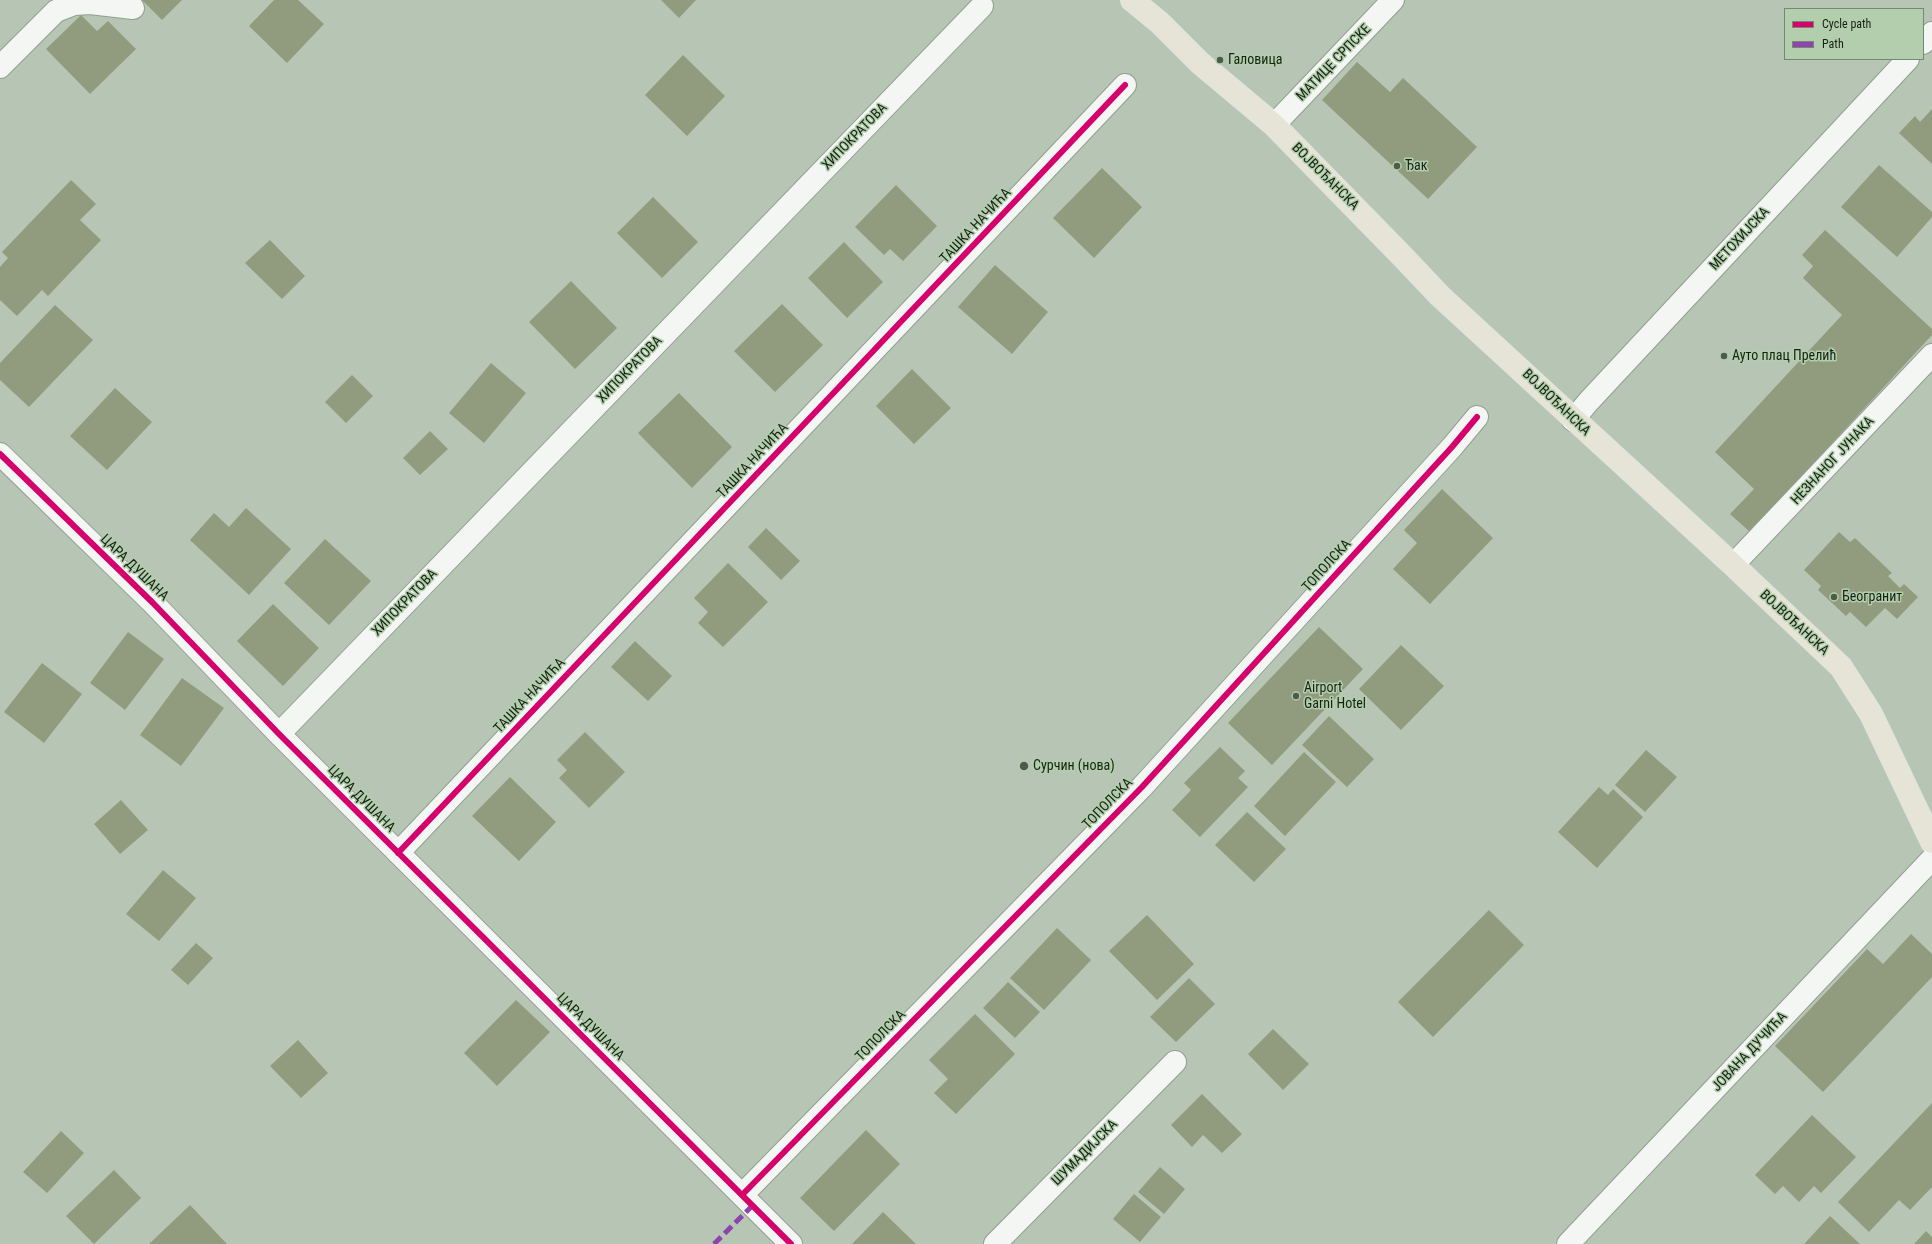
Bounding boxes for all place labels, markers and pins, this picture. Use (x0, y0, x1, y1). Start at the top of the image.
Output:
place label: Галовица (1228, 52, 1282, 68)
marker: Галовица (1215, 55, 1225, 65)
place label: Ђак (1405, 158, 1428, 174)
marker: Ђак (1392, 161, 1402, 171)
place label: Ауто плац Прелић (1732, 348, 1836, 364)
marker: Ауто плац Прелић (1719, 351, 1729, 361)
place label: Београнит (1842, 589, 1902, 605)
marker: Београнит (1829, 592, 1839, 602)
place label: Airport Garni Hotel (1304, 680, 1366, 712)
marker: Airport Garni Hotel (1291, 691, 1301, 701)
place label: Сурчин (нова) (1033, 758, 1115, 774)
marker: Сурчин (нова) (1018, 760, 1030, 772)

